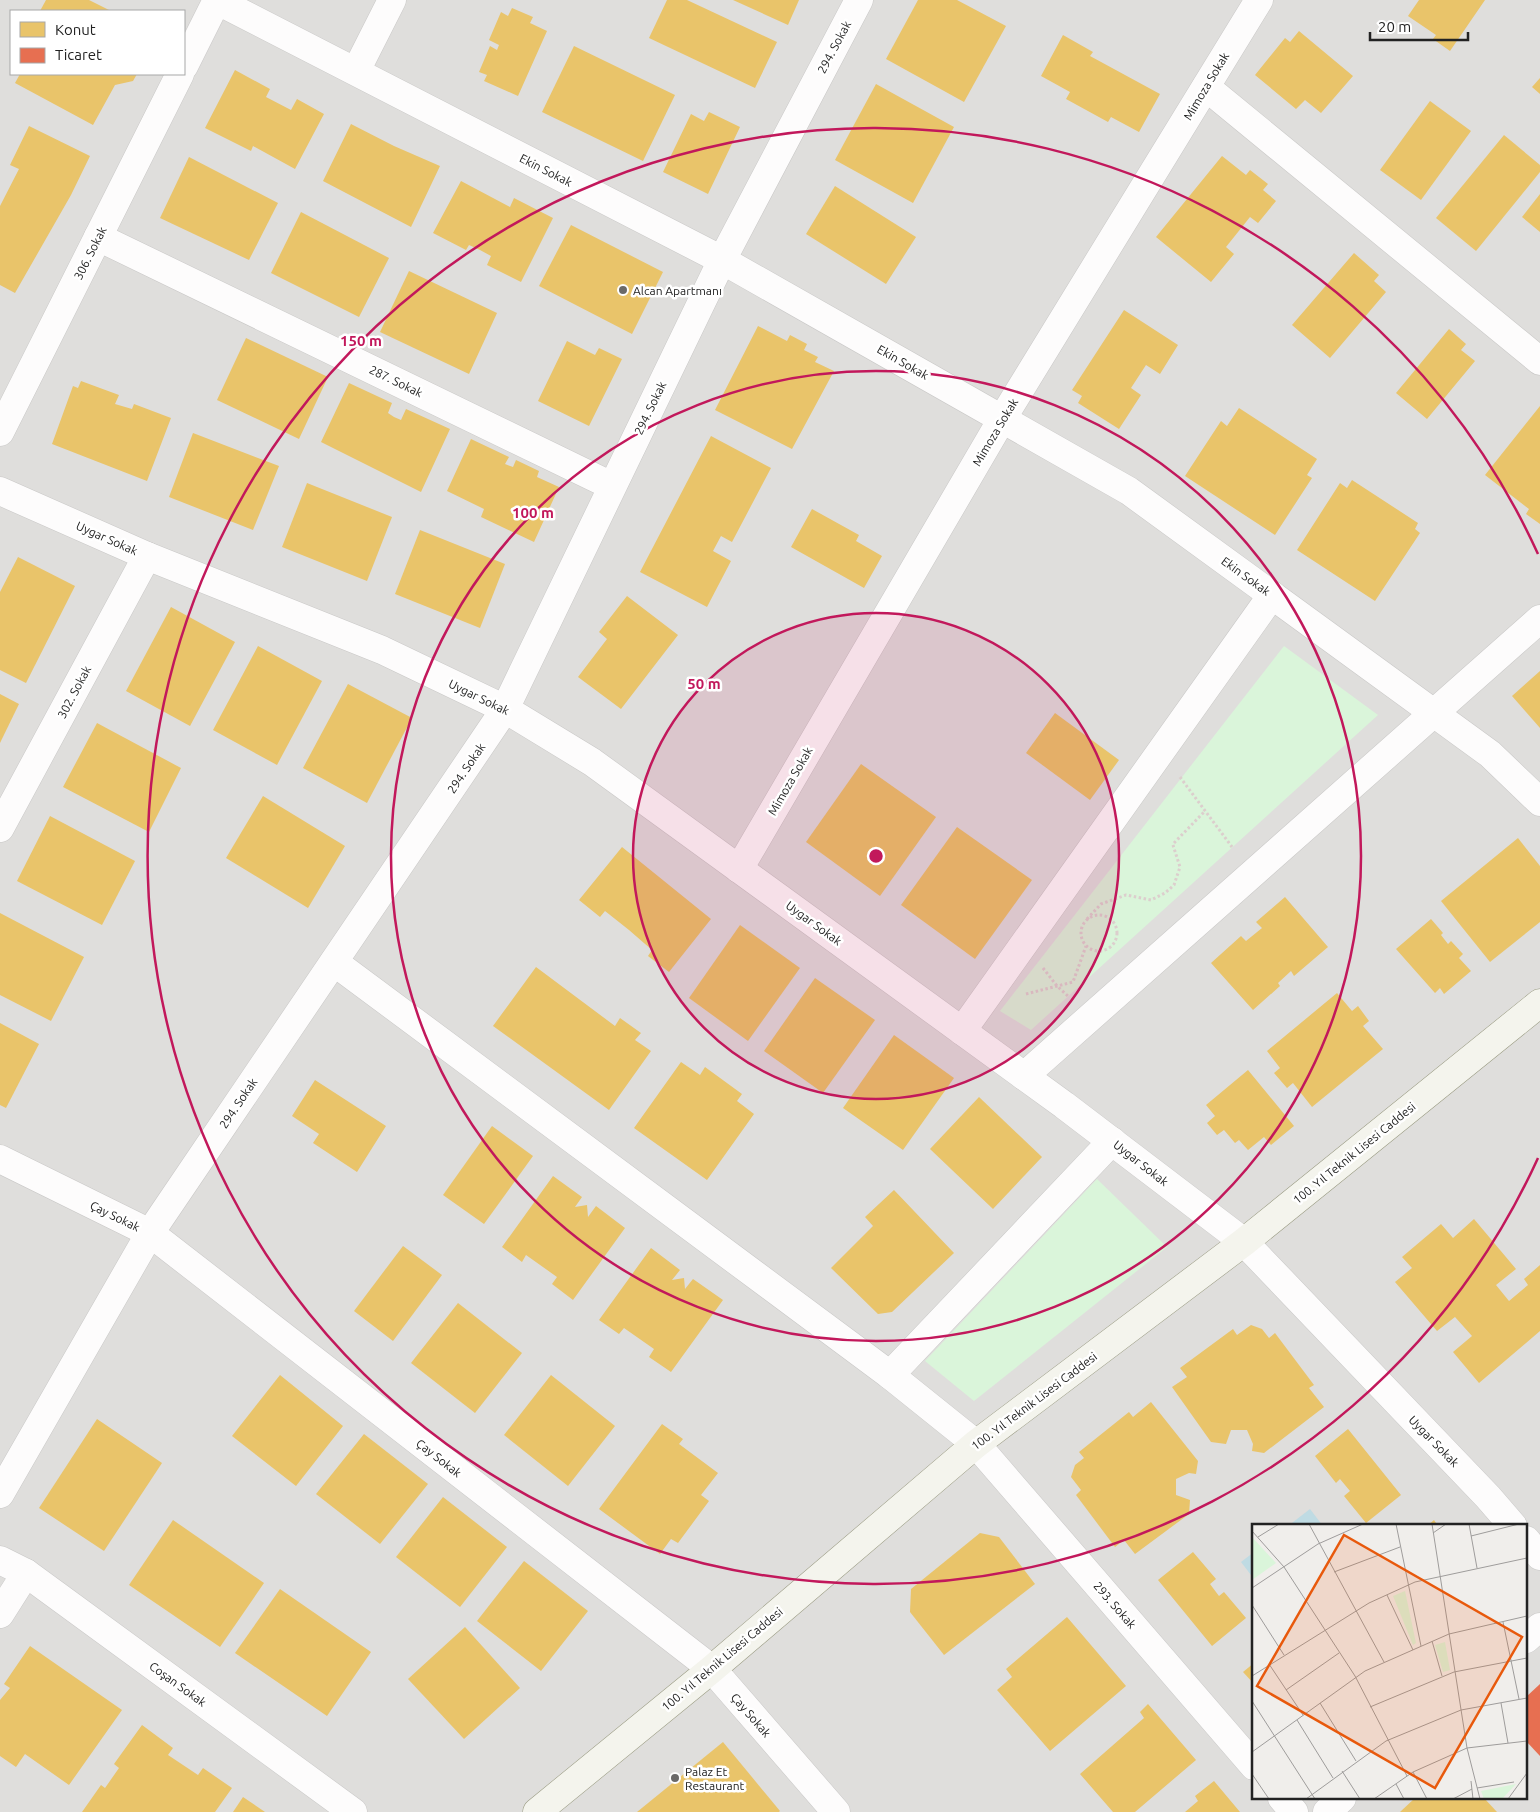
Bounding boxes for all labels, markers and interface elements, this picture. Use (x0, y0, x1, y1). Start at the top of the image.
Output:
legend (10, 10, 185, 75)
scale bar (1370, 10, 1468, 42)
text: 20 m (1378, 18, 1411, 35)
street label: 294. Sokak (815, 19, 853, 75)
text: Konut (55, 21, 96, 38)
text: Ticaret (55, 46, 102, 63)
street label: Mimoza Sokak (1181, 50, 1231, 122)
street label: Ekin Sokak (518, 151, 574, 189)
street label: 306. Sokak (71, 224, 109, 282)
marker: Alcan Apartmanı (617, 284, 629, 296)
place label: Alcan Apartmanı (633, 284, 722, 297)
text: 150 m (340, 332, 382, 349)
street label: Ekin Sokak (875, 342, 931, 382)
street label: 287. Sokak (367, 363, 425, 399)
street label: 294. Sokak (632, 379, 668, 437)
street label: Mimoza Sokak (970, 396, 1020, 468)
text: 100 m (512, 504, 554, 521)
street label: Uygar Sokak (74, 519, 140, 557)
street label: Ekin Sokak (1219, 554, 1273, 598)
street label: 302. Sokak (55, 664, 93, 720)
text: 50 m (687, 675, 721, 692)
street label: Uygar Sokak (447, 677, 511, 717)
street label: 294. Sokak (445, 740, 487, 796)
street label: Mimoza Sokak (765, 745, 815, 817)
centre of rings (867, 847, 885, 865)
street label: Uygar Sokak (784, 898, 844, 948)
street label: 294. Sokak (217, 1075, 259, 1131)
street label: 100. Yıl Teknik Lisesi Caddesi (1290, 1100, 1418, 1206)
street label: Uygar Sokak (1111, 1138, 1171, 1188)
street label: Çay Sokak (88, 1198, 142, 1234)
street label: 100. Yıl Teknik Lisesi Caddesi (969, 1350, 1099, 1452)
street label: Uygar Sokak (1406, 1413, 1462, 1469)
street label: Çay Sokak (414, 1436, 464, 1480)
inset map (1252, 1524, 1528, 1800)
street label: 293. Sokak (1091, 1579, 1139, 1631)
street label: 100. Yıl Teknik Lisesi Caddesi (659, 1605, 785, 1713)
street label: Coşan Sokak (147, 1659, 209, 1709)
street label: Çay Sokak (728, 1690, 774, 1740)
place label: Palaz Et Restaurant (685, 1765, 745, 1792)
marker: Palaz Et Restaurant (669, 1772, 681, 1784)

